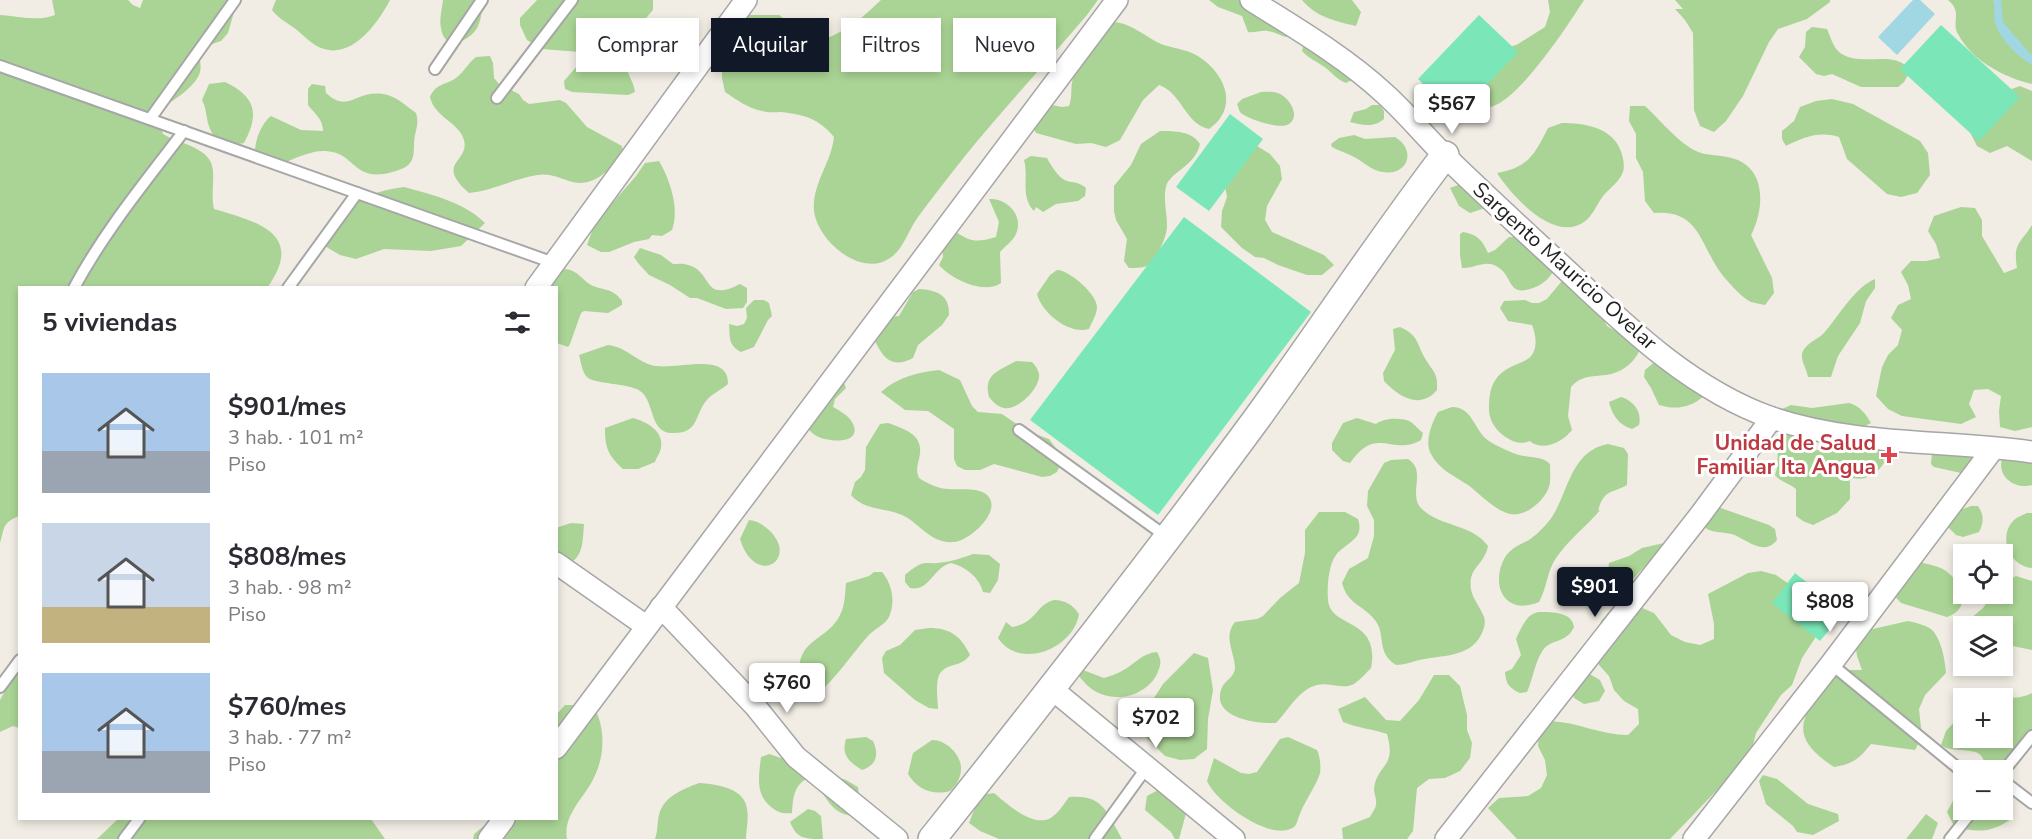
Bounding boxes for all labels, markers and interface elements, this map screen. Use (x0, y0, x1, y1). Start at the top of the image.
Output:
chip: Comprar (576, 18, 699, 72)
chip: Alquilar (711, 18, 829, 72)
chip: Filtros (841, 18, 941, 72)
chip: Nuevo (953, 18, 1056, 72)
pin: $567 (1416, 84, 1488, 135)
text: $567 (1428, 90, 1476, 117)
street label: Sargento Mauricio Ovelar (1467, 176, 1663, 357)
text: 5 viviendas (42, 305, 177, 340)
icon: filters (501, 306, 534, 339)
text: $901/mes (228, 389, 347, 424)
icon: home (90, 397, 162, 469)
text: 3 hab. · 101 m² (228, 424, 364, 451)
place label: Unidad de Salud Familiar Ita Angua (1697, 429, 1876, 481)
marker: Unidad de Salud Familiar Ita Angua (1880, 446, 1898, 464)
text: Piso (228, 451, 266, 478)
text: $808/mes (228, 539, 347, 574)
map controls (1953, 544, 2013, 820)
button: locate (1953, 544, 2013, 604)
icon: home (90, 547, 162, 619)
pin: $901 (1559, 567, 1631, 618)
text: $901 (1571, 573, 1619, 600)
text: 3 hab. · 98 m² (228, 574, 352, 601)
pin: $808 (1794, 582, 1866, 633)
text: $808 (1806, 588, 1854, 615)
text: Piso (228, 601, 266, 628)
button: layers (1953, 616, 2013, 676)
pin: $760 (751, 663, 823, 714)
text: $760 (763, 669, 811, 696)
button: + (1953, 688, 2013, 748)
text: $760/mes (228, 689, 347, 724)
icon: home (90, 697, 162, 769)
pin: $702 (1120, 698, 1192, 749)
text: $702 (1132, 704, 1180, 731)
text: 3 hab. · 77 m² (228, 724, 352, 751)
text: Piso (228, 751, 266, 778)
button: − (1953, 760, 2013, 820)

